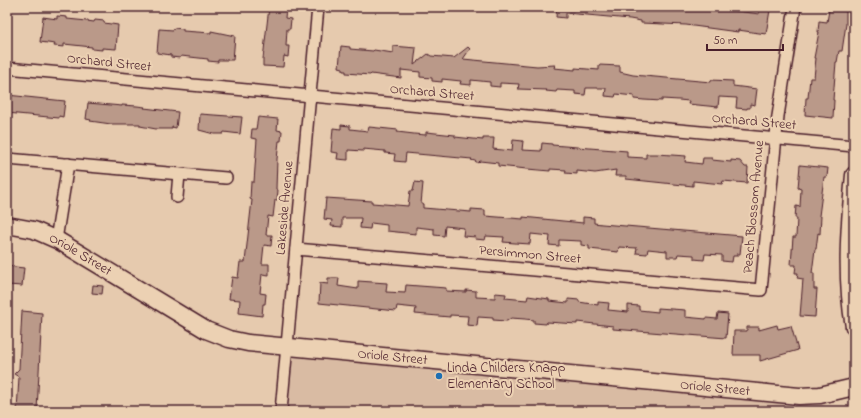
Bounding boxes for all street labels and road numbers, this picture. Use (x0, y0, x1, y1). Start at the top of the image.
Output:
street label: Orchard Street (66, 48, 153, 78)
street label: Orchard Street (389, 79, 476, 107)
street label: Orchard Street (711, 108, 798, 136)
street label: Peach Blossom Avenue (738, 139, 770, 274)
street label: Lakeside Avenue (270, 159, 300, 256)
street label: Oriole Street (46, 227, 116, 281)
street label: Persimmon Street (478, 240, 582, 270)
street label: Oriole Street (357, 343, 429, 371)
street label: Oriole Street (679, 374, 751, 402)

